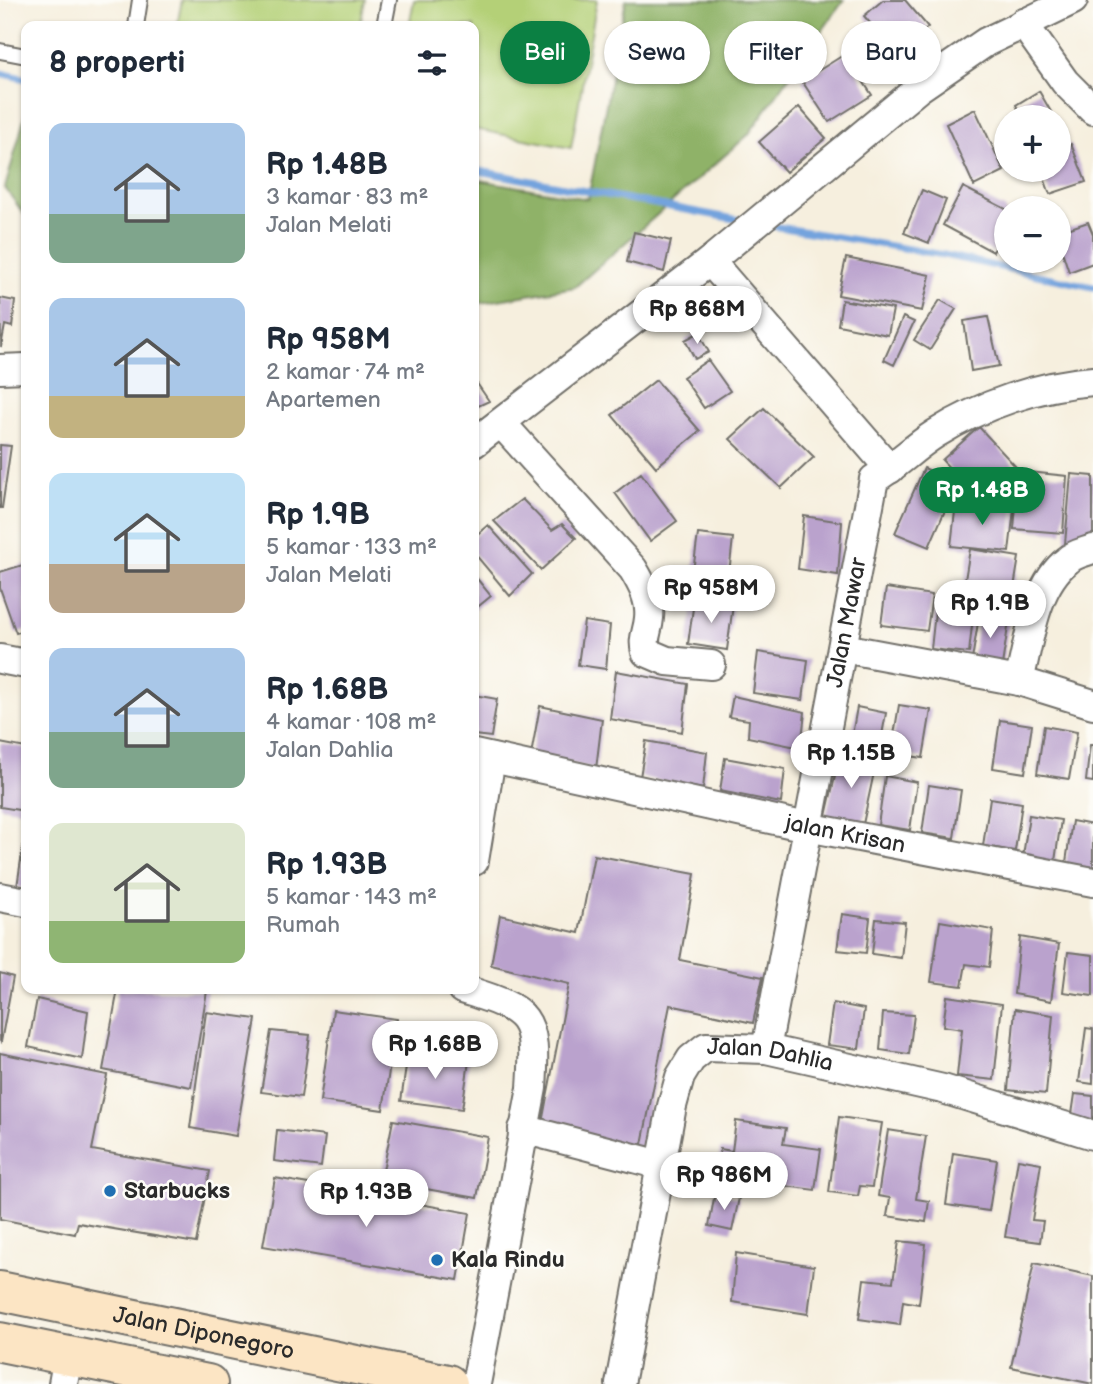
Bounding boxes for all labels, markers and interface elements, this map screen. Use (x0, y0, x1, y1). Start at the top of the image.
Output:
chip: Beli (500, 21, 590, 84)
chip: Sewa (604, 21, 710, 84)
chip: Filter (724, 21, 827, 84)
chip: Baru (841, 21, 941, 84)
icon: filters (413, 44, 451, 82)
text: 8 properti (49, 45, 185, 81)
map controls (994, 105, 1071, 273)
button: + (994, 105, 1071, 182)
text: Rp 1.48B (266, 147, 388, 183)
icon: home (105, 151, 189, 235)
text: 3 kamar · 83 m² (266, 183, 428, 211)
button: − (994, 196, 1071, 273)
text: Jalan Melati (266, 211, 392, 239)
pin: Rp 868M (632, 286, 762, 346)
text: Rp 868M (649, 295, 745, 323)
text: Rp 958M (266, 322, 391, 358)
icon: home (105, 326, 189, 410)
text: 2 kamar · 74 m² (266, 358, 425, 386)
text: Apartemen (266, 386, 381, 414)
pin: Rp 1.48B (910, 468, 1054, 527)
text: Rp 1.48B (935, 476, 1029, 504)
text: Rp 1.9B (266, 497, 370, 533)
icon: home (105, 501, 189, 585)
text: 5 kamar · 133 m² (266, 533, 437, 561)
street label: Jalan Mawar (821, 555, 873, 690)
text: Jalan Melati (266, 561, 392, 589)
pin: Rp 958M (646, 566, 776, 625)
text: Rp 958M (663, 574, 759, 602)
pin: Rp 1.9B (925, 580, 1055, 640)
text: Rp 1.9B (950, 589, 1030, 617)
text: Rp 1.68B (266, 672, 388, 708)
icon: home (105, 676, 189, 760)
text: 4 kamar · 108 m² (266, 708, 436, 736)
pin: Rp 1.15B (779, 730, 923, 790)
text: Jalan Dahlia (266, 736, 393, 764)
text: Rp 1.15B (806, 739, 896, 767)
street label: jalan Krisan (782, 808, 908, 860)
text: Rp 1.93B (266, 847, 387, 883)
icon: home (105, 851, 189, 935)
text: 5 kamar · 143 m² (266, 883, 437, 911)
text: Rumah (266, 911, 340, 939)
pin: Rp 1.68B (363, 1021, 507, 1081)
text: Rp 1.68B (388, 1030, 482, 1058)
street label: Jalan Dahlia (707, 1033, 836, 1078)
pin: Rp 986M (659, 1152, 789, 1212)
text: Rp 986M (676, 1161, 772, 1189)
pin: Rp 1.93B (294, 1170, 438, 1229)
place label: Starbucks (124, 1177, 230, 1205)
text: Rp 1.93B (319, 1178, 413, 1206)
marker: Starbucks (102, 1183, 118, 1199)
place label: Kala Rindu (451, 1246, 565, 1274)
marker: Kala Rindu (429, 1252, 445, 1268)
street label: Jalan Diponegoro (111, 1301, 297, 1366)

